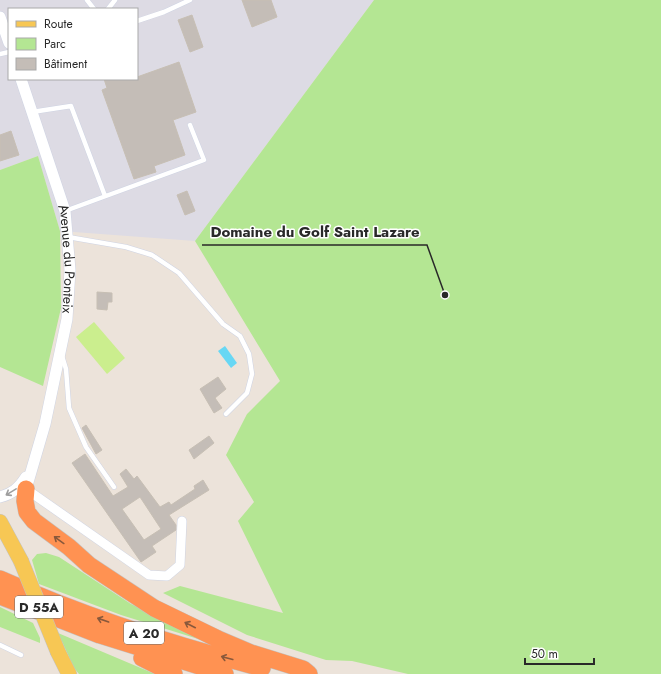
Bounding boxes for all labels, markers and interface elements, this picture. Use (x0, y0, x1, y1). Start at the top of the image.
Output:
legend (8, 8, 138, 80)
text: Route (44, 15, 73, 33)
text: Parc (44, 35, 66, 53)
text: Bâtiment (44, 55, 87, 73)
street label: Avenue du Ponteix (53, 201, 80, 314)
callout: Domaine du Golf Saint Lazare (202, 218, 427, 245)
text: Domaine du Golf Saint Lazare (210, 221, 420, 243)
one-way arrow (5, 489, 17, 497)
one-way arrow (54, 536, 65, 544)
road number: D 55A (15, 596, 63, 618)
one-way arrow (97, 615, 109, 623)
one-way arrow (184, 621, 196, 628)
road number: A 20 (124, 622, 164, 644)
scale bar (525, 640, 594, 666)
text: 50 m (531, 645, 558, 663)
one-way arrow (220, 654, 233, 662)

